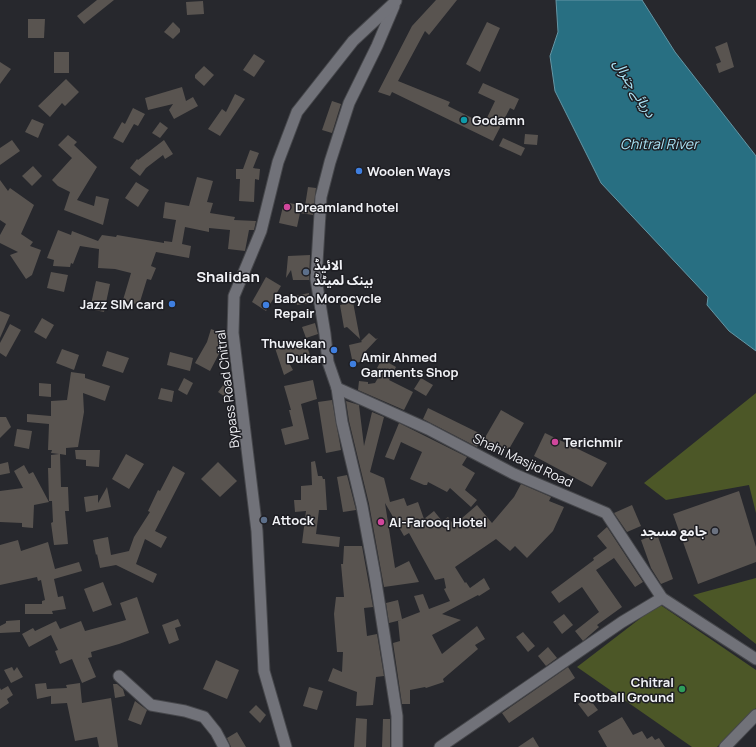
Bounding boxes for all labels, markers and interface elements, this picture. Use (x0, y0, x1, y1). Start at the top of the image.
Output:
water label: دریائے چترال (609, 55, 661, 122)
place label: Godamn (472, 111, 525, 129)
marker: Godamn (459, 115, 469, 125)
water label: Chitral River (620, 134, 700, 153)
place label: Woolen Ways (367, 162, 451, 180)
marker: Woolen Ways (354, 166, 364, 176)
place label: Dreamland hotel (295, 198, 399, 216)
marker: Dreamland hotel (282, 202, 292, 212)
place label: الائیڈ بینک لمیٹڈ (314, 256, 373, 289)
district label: Shalidan (196, 266, 260, 287)
marker: الائیڈ بینک لمیٹڈ (301, 267, 311, 277)
place label: Baboo Morocycle Repair (274, 289, 382, 322)
place label: Jazz SIM card (80, 295, 164, 313)
marker: Jazz SIM card (167, 299, 177, 309)
marker: Baboo Morocycle Repair (261, 300, 271, 310)
street label: Bypass Road Chitral (211, 329, 243, 449)
place label: Thuwekan Dukan (261, 334, 326, 367)
marker: Thuwekan Dukan (329, 345, 339, 355)
place label: Amir Ahmed Garments Shop (361, 348, 459, 381)
marker: Amir Ahmed Garments Shop (348, 359, 358, 369)
street label: Shahi Masjid Road (470, 429, 576, 491)
place label: Terichmir (563, 433, 623, 451)
marker: Terichmir (550, 437, 560, 447)
place label: Attock (272, 511, 315, 529)
place label: Al-Farooq Hotel (389, 513, 487, 531)
marker: Attock (259, 515, 269, 525)
marker: Al-Farooq Hotel (376, 517, 386, 527)
place label: جامع مسجد (640, 522, 707, 541)
marker: جامع مسجد (710, 526, 720, 536)
place label: Chitral Football Ground (574, 673, 674, 706)
marker: Chitral Football Ground (677, 684, 687, 694)

